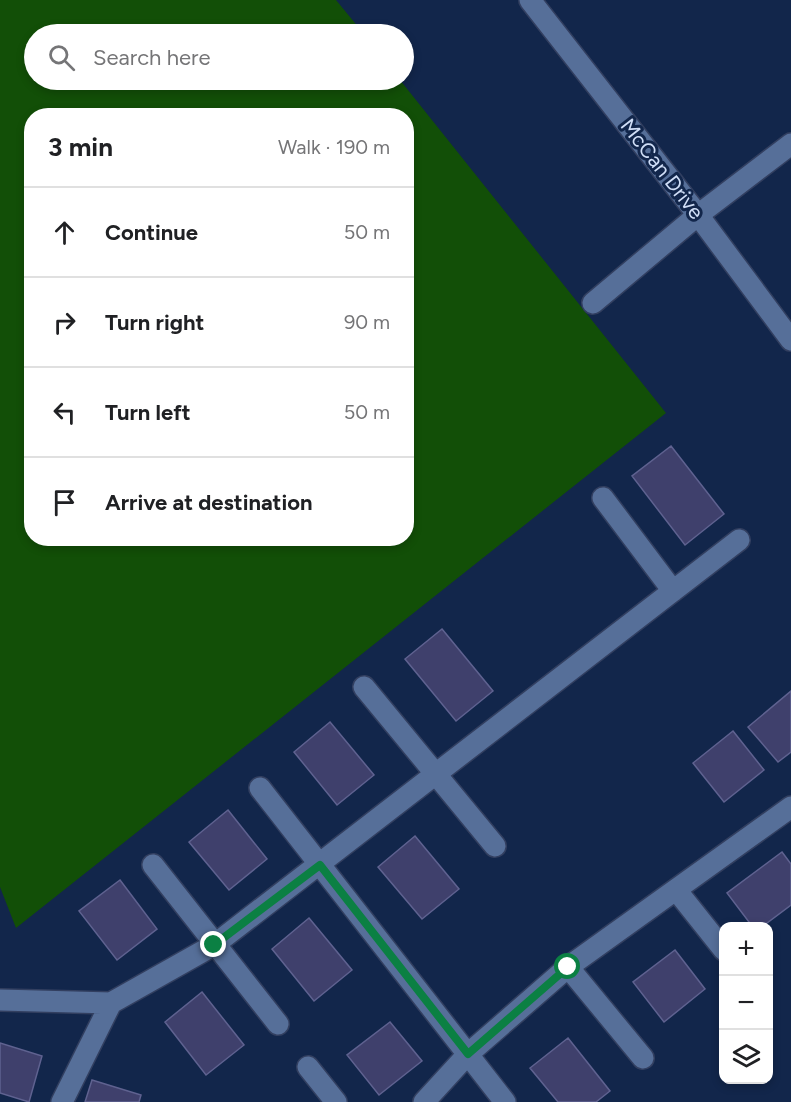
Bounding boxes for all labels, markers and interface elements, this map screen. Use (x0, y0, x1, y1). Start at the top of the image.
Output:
search box (24, 24, 414, 90)
icon: search (45, 41, 78, 74)
text: Search here (93, 44, 211, 71)
street label: McCan Drive (615, 114, 709, 224)
text: 3 min (48, 131, 113, 163)
text: Walk · 190 m (278, 135, 390, 159)
icon: ahead (48, 216, 81, 249)
text: Continue (105, 219, 198, 246)
text: 50 m (344, 220, 390, 244)
icon: right (48, 306, 81, 339)
text: Turn right (105, 309, 204, 336)
text: 90 m (344, 310, 390, 334)
icon: left (48, 396, 81, 429)
text: Turn left (105, 399, 191, 426)
text: 50 m (344, 400, 390, 424)
icon: arrive (48, 486, 81, 519)
text: Arrive at destination (105, 489, 313, 516)
map controls (719, 922, 773, 1084)
button: + (719, 922, 773, 976)
route end (200, 931, 226, 957)
route start (554, 953, 580, 979)
button: − (719, 976, 773, 1030)
button: layers (719, 1030, 773, 1084)

